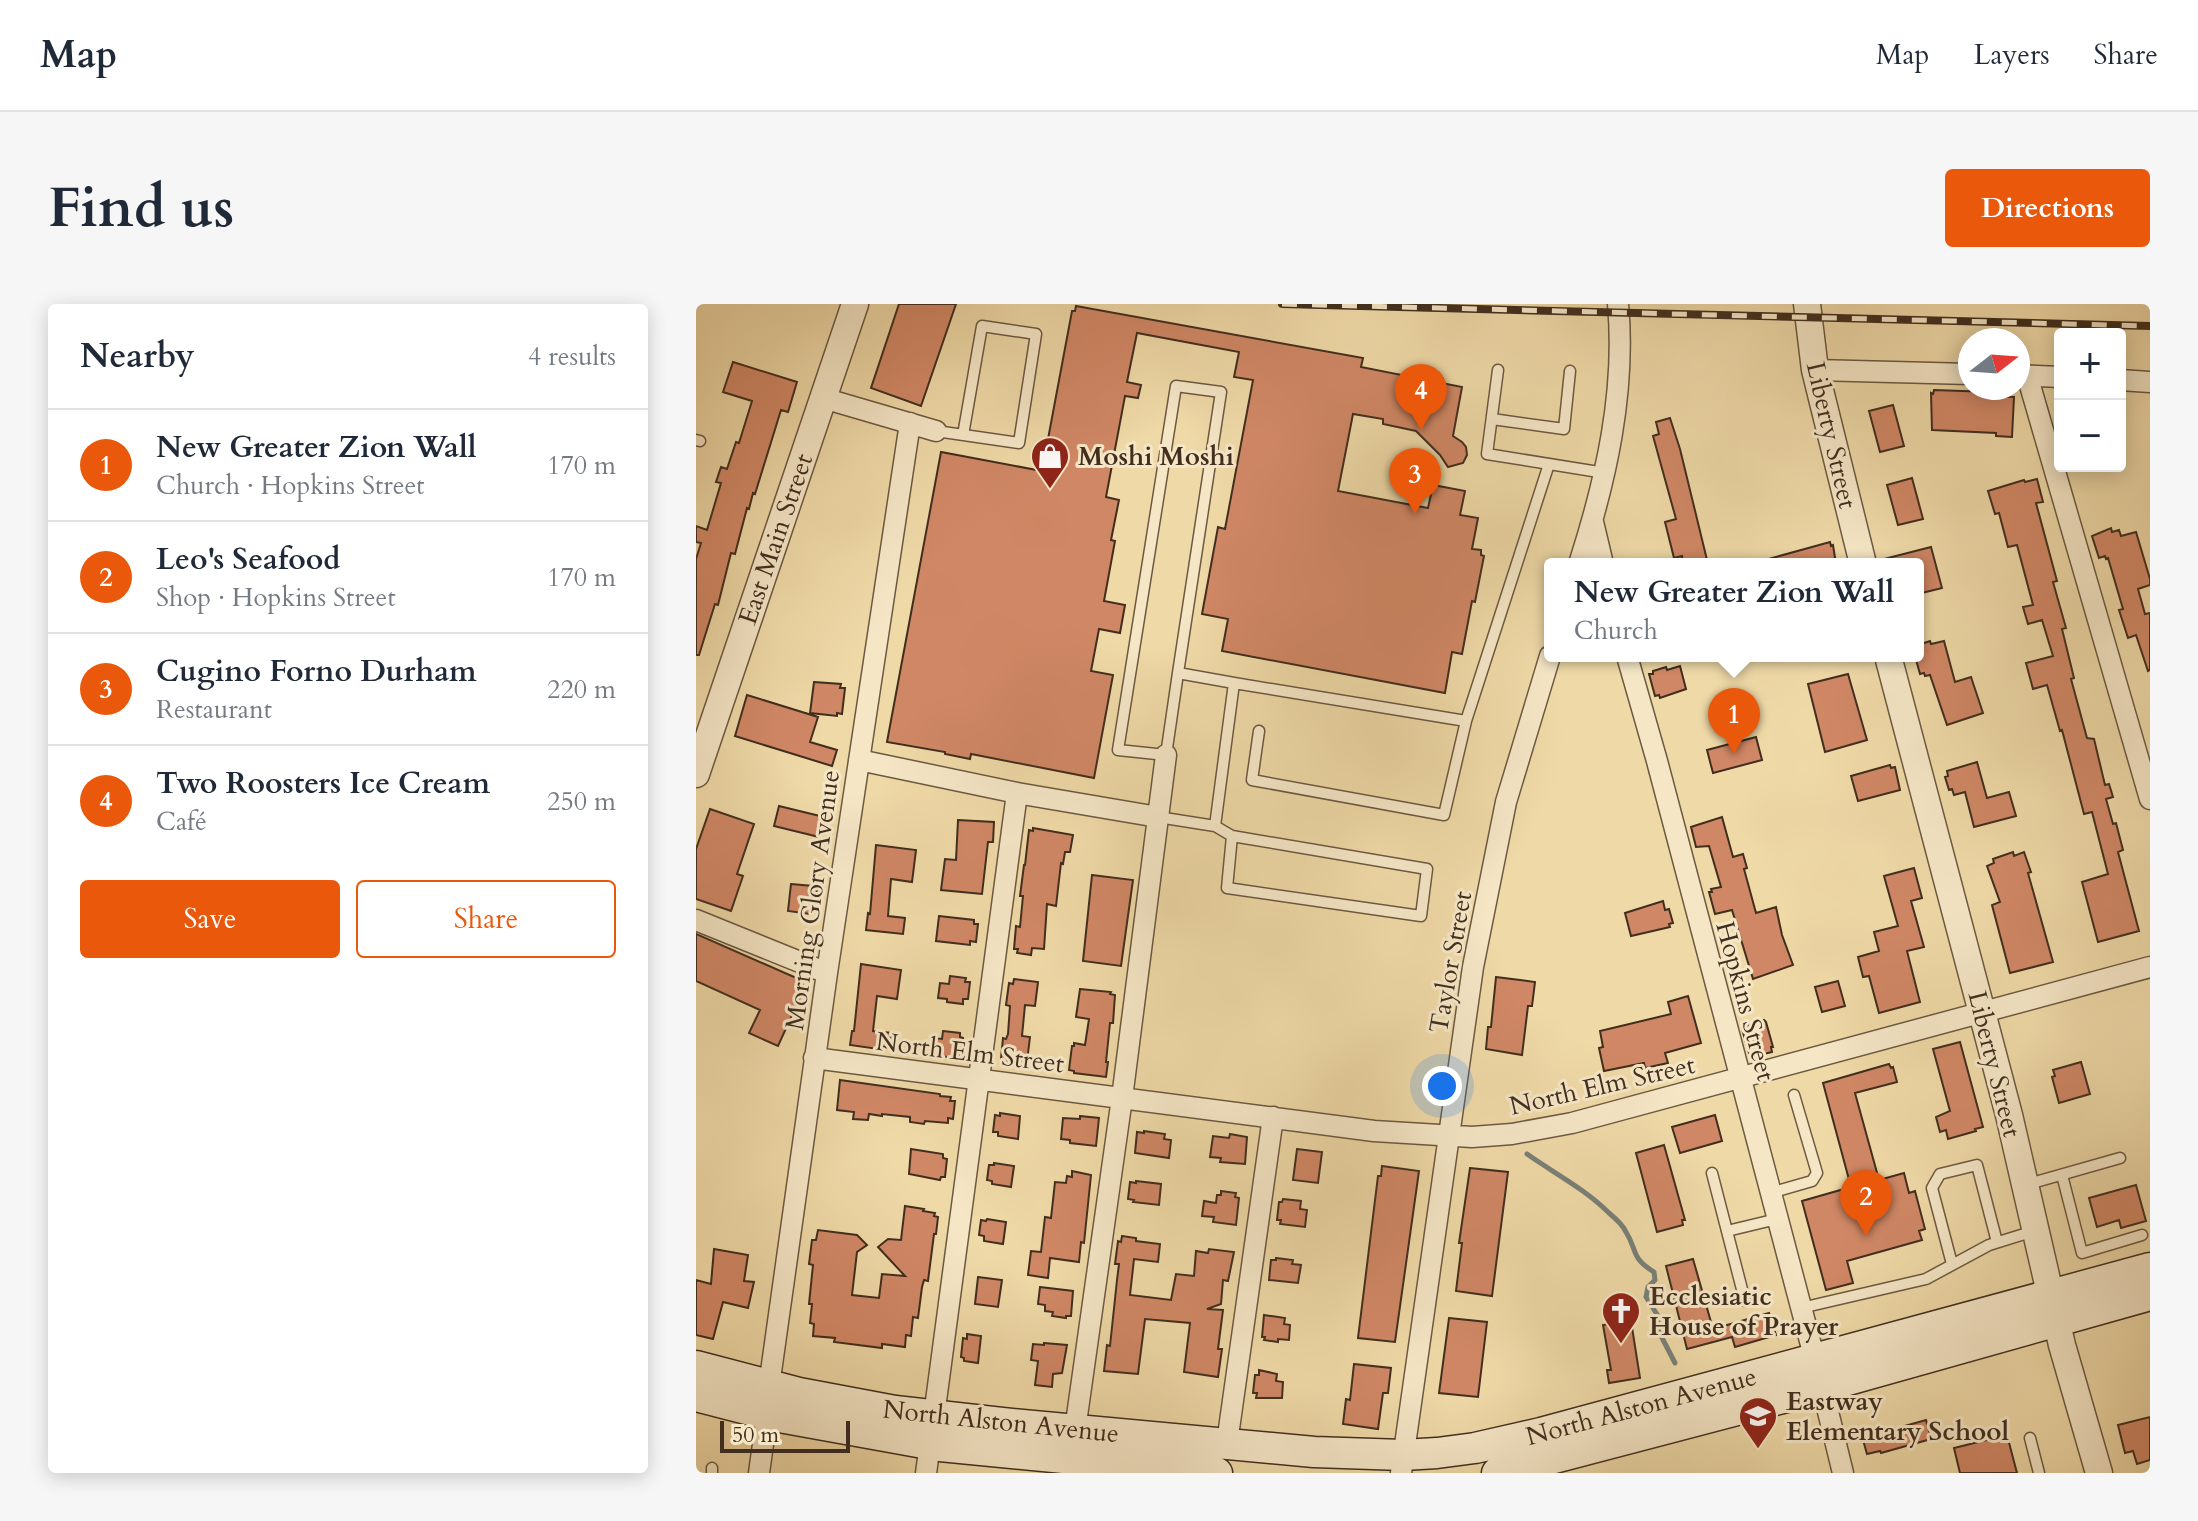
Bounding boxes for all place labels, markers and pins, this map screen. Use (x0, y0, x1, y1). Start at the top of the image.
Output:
pin: 4 (1395, 364, 1447, 430)
shop icon: Moshi Moshi (1029, 435, 1071, 490)
place label: Moshi Moshi (1078, 439, 1234, 474)
pin: 3 (1389, 448, 1441, 514)
pin: 1 (1708, 688, 1760, 754)
pin: 2 (1840, 1170, 1892, 1236)
place label: Ecclesiatic House of Prayer (1649, 1279, 1839, 1344)
church icon: Ecclesiatic House of Prayer (1600, 1290, 1642, 1345)
place label: Eastway Elementary School (1786, 1384, 2010, 1449)
school or university icon: Eastway Elementary School (1737, 1395, 1779, 1450)

